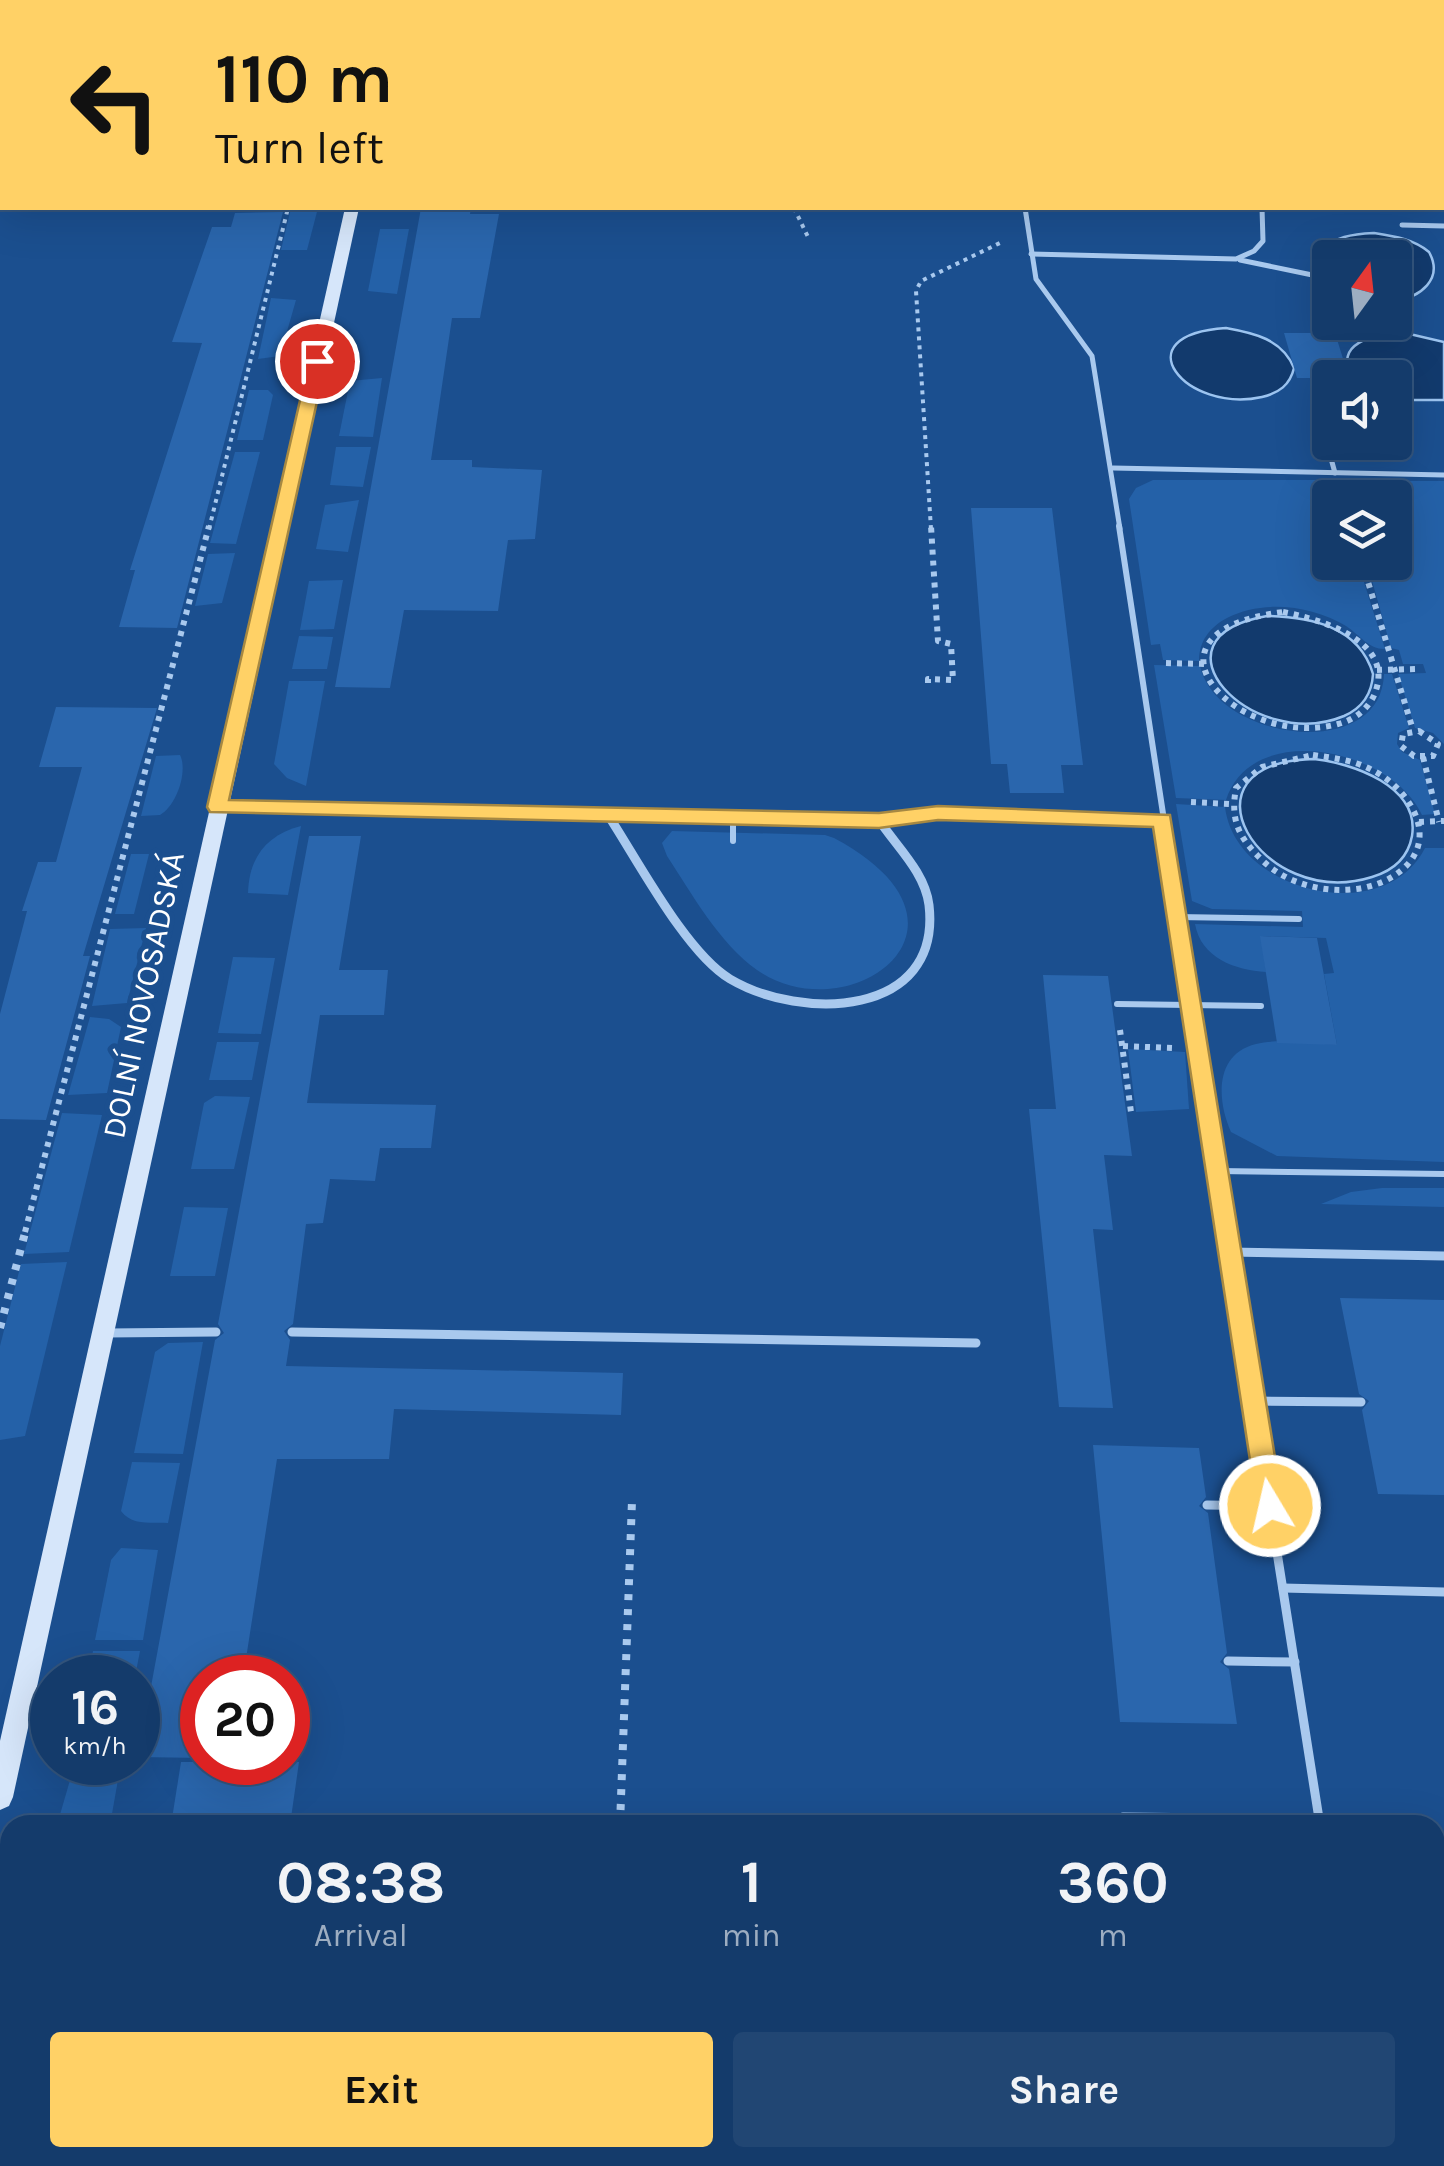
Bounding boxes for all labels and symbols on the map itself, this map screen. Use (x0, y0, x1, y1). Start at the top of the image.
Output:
north arrow (1312, 240, 1412, 340)
pin (275, 319, 360, 404)
street label: DOLNÍ NOVOSADSKÁ (93, 848, 192, 1142)
position arrow (1218, 1454, 1322, 1558)
speed limit sign: 20 (180, 1655, 310, 1785)

